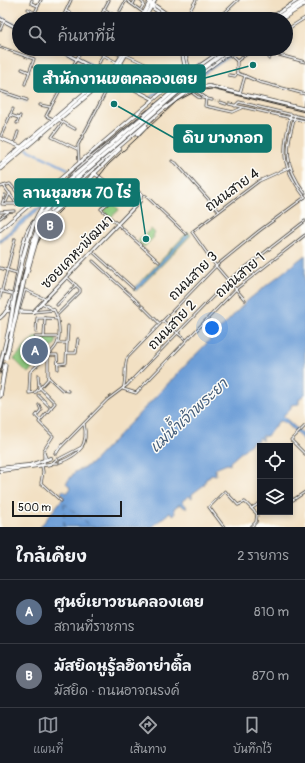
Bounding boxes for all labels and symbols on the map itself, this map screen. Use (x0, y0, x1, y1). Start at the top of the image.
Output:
callout: สำนักงานเขตคลองเตย (34, 65, 205, 92)
text: สำนักงานเขตคลองเตย (43, 69, 198, 89)
callout: ดิบ บางกอก (174, 125, 271, 152)
text: ดิบ บางกอก (183, 129, 263, 148)
street label: ถนนสาย 4 (202, 165, 262, 215)
callout: ลานชุมชน 70 ไร่ (15, 179, 139, 206)
text: ลานชุมชน 70 ไร่ (23, 183, 131, 204)
street label: ซอยเคหะพัฒนา (37, 211, 117, 293)
pin: B (37, 211, 63, 241)
street label: ถนนสาย 3 (165, 248, 221, 304)
street label: ถนนสาย 1 (212, 249, 268, 301)
street label: ถนนสาย 2 (144, 296, 200, 353)
your location (202, 318, 222, 338)
pin: A (22, 336, 48, 366)
water label: แม่น้ำเจ้าพระยา (143, 370, 233, 457)
scale bar (12, 499, 122, 518)

